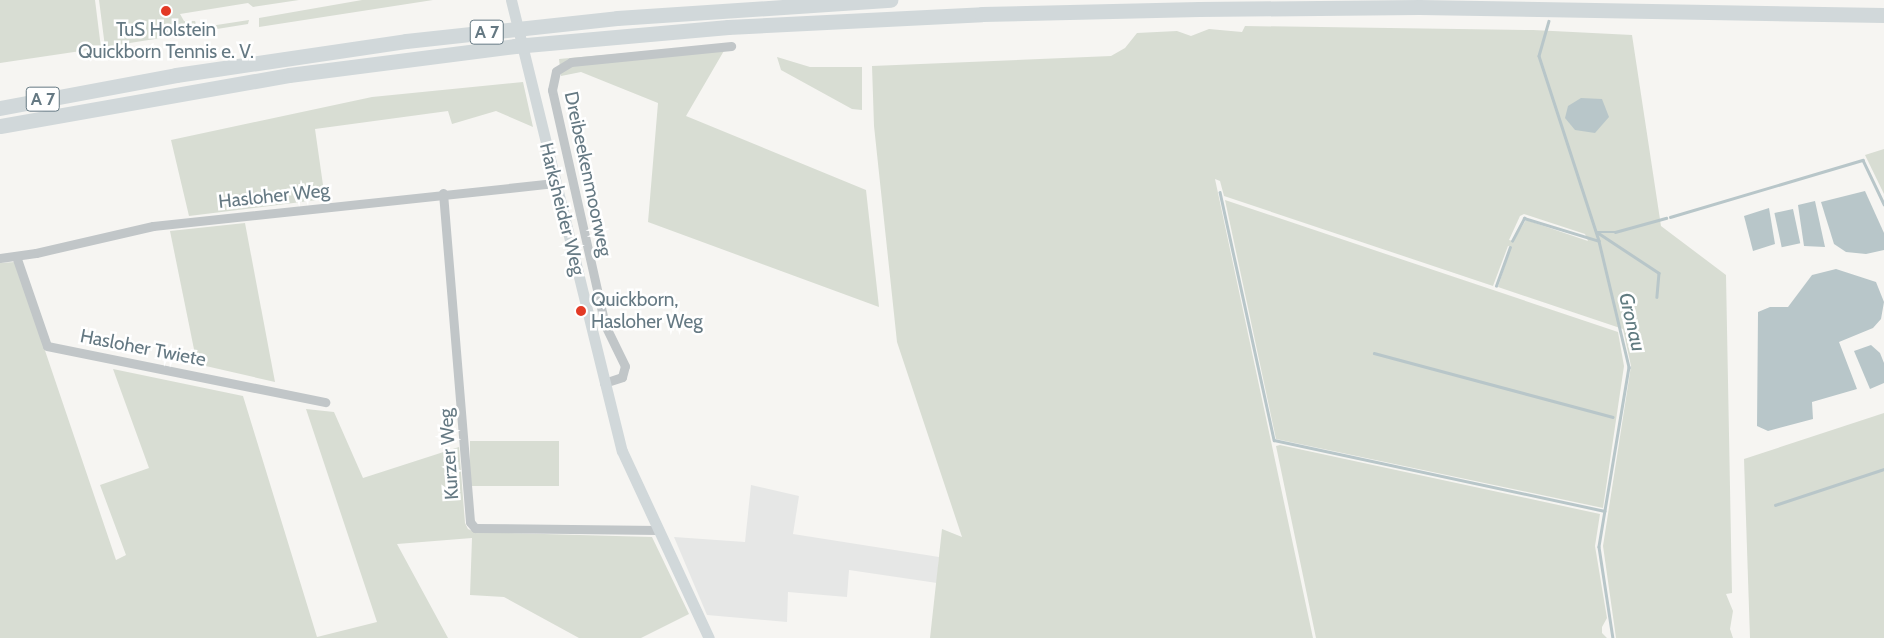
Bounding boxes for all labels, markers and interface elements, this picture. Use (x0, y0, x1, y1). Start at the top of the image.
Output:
marker: TuS Holstein Quickborn Tennis e. V. (160, 5, 172, 17)
road number: A 7 (470, 16, 504, 48)
place label: TuS Holstein Quickborn Tennis e. V. (78, 19, 254, 63)
road number: A 7 (26, 84, 60, 115)
street label: Dreibeekenmoorweg (559, 89, 617, 259)
street label: Harksheider Weg (535, 140, 589, 278)
street label: Hasloher Weg (217, 179, 331, 213)
place label: Quickborn, Hasloher Weg (591, 289, 703, 333)
water label: Gronau (1614, 290, 1650, 354)
marker: Quickborn, Hasloher Weg (575, 305, 587, 317)
street label: Hasloher Twiete (78, 325, 208, 371)
street label: Kurzer Weg (434, 408, 464, 500)

